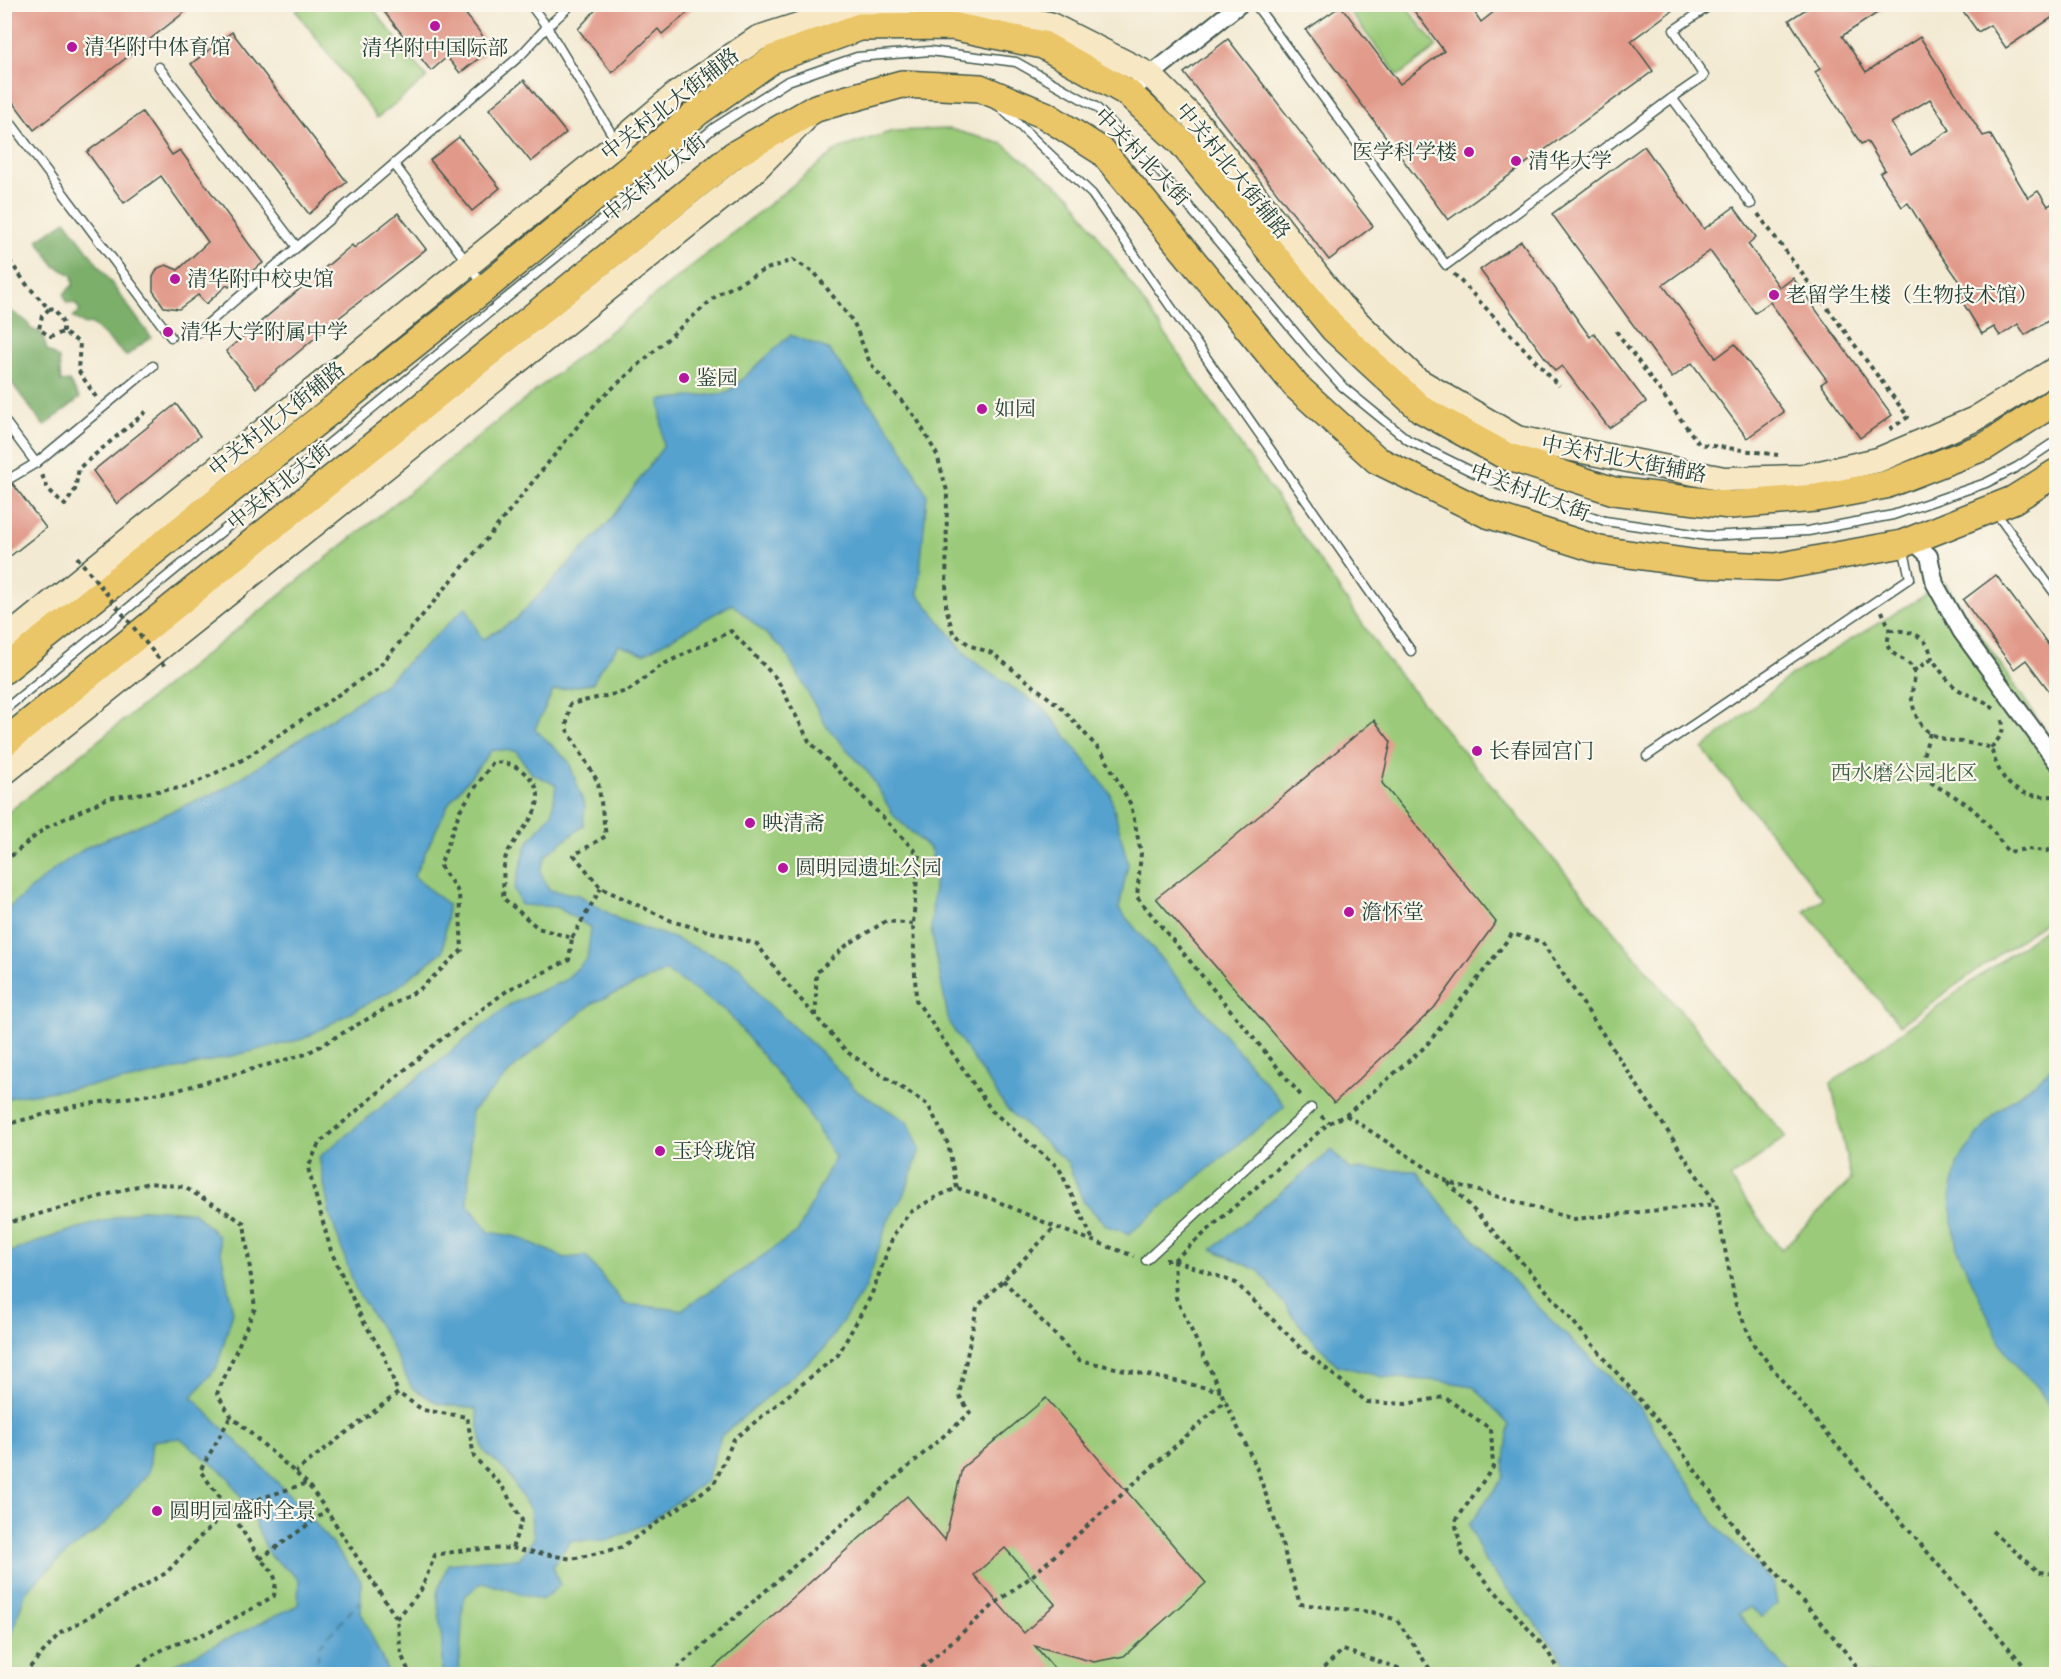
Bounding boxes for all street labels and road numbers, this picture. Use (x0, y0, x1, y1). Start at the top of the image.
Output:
street label: 中关村北大街辅路 (595, 41, 744, 166)
street label: 中关村北大街辅路 (1170, 97, 1297, 244)
street label: 中关村北大街 (1089, 102, 1196, 211)
street label: 中关村北大街 (596, 127, 711, 228)
street label: 中关村北大街辅路 (203, 355, 350, 482)
street label: 中关村北大街辅路 (1539, 429, 1709, 488)
street label: 中关村北大街 (221, 435, 336, 536)
street label: 中关村北大街 (1467, 456, 1594, 527)

